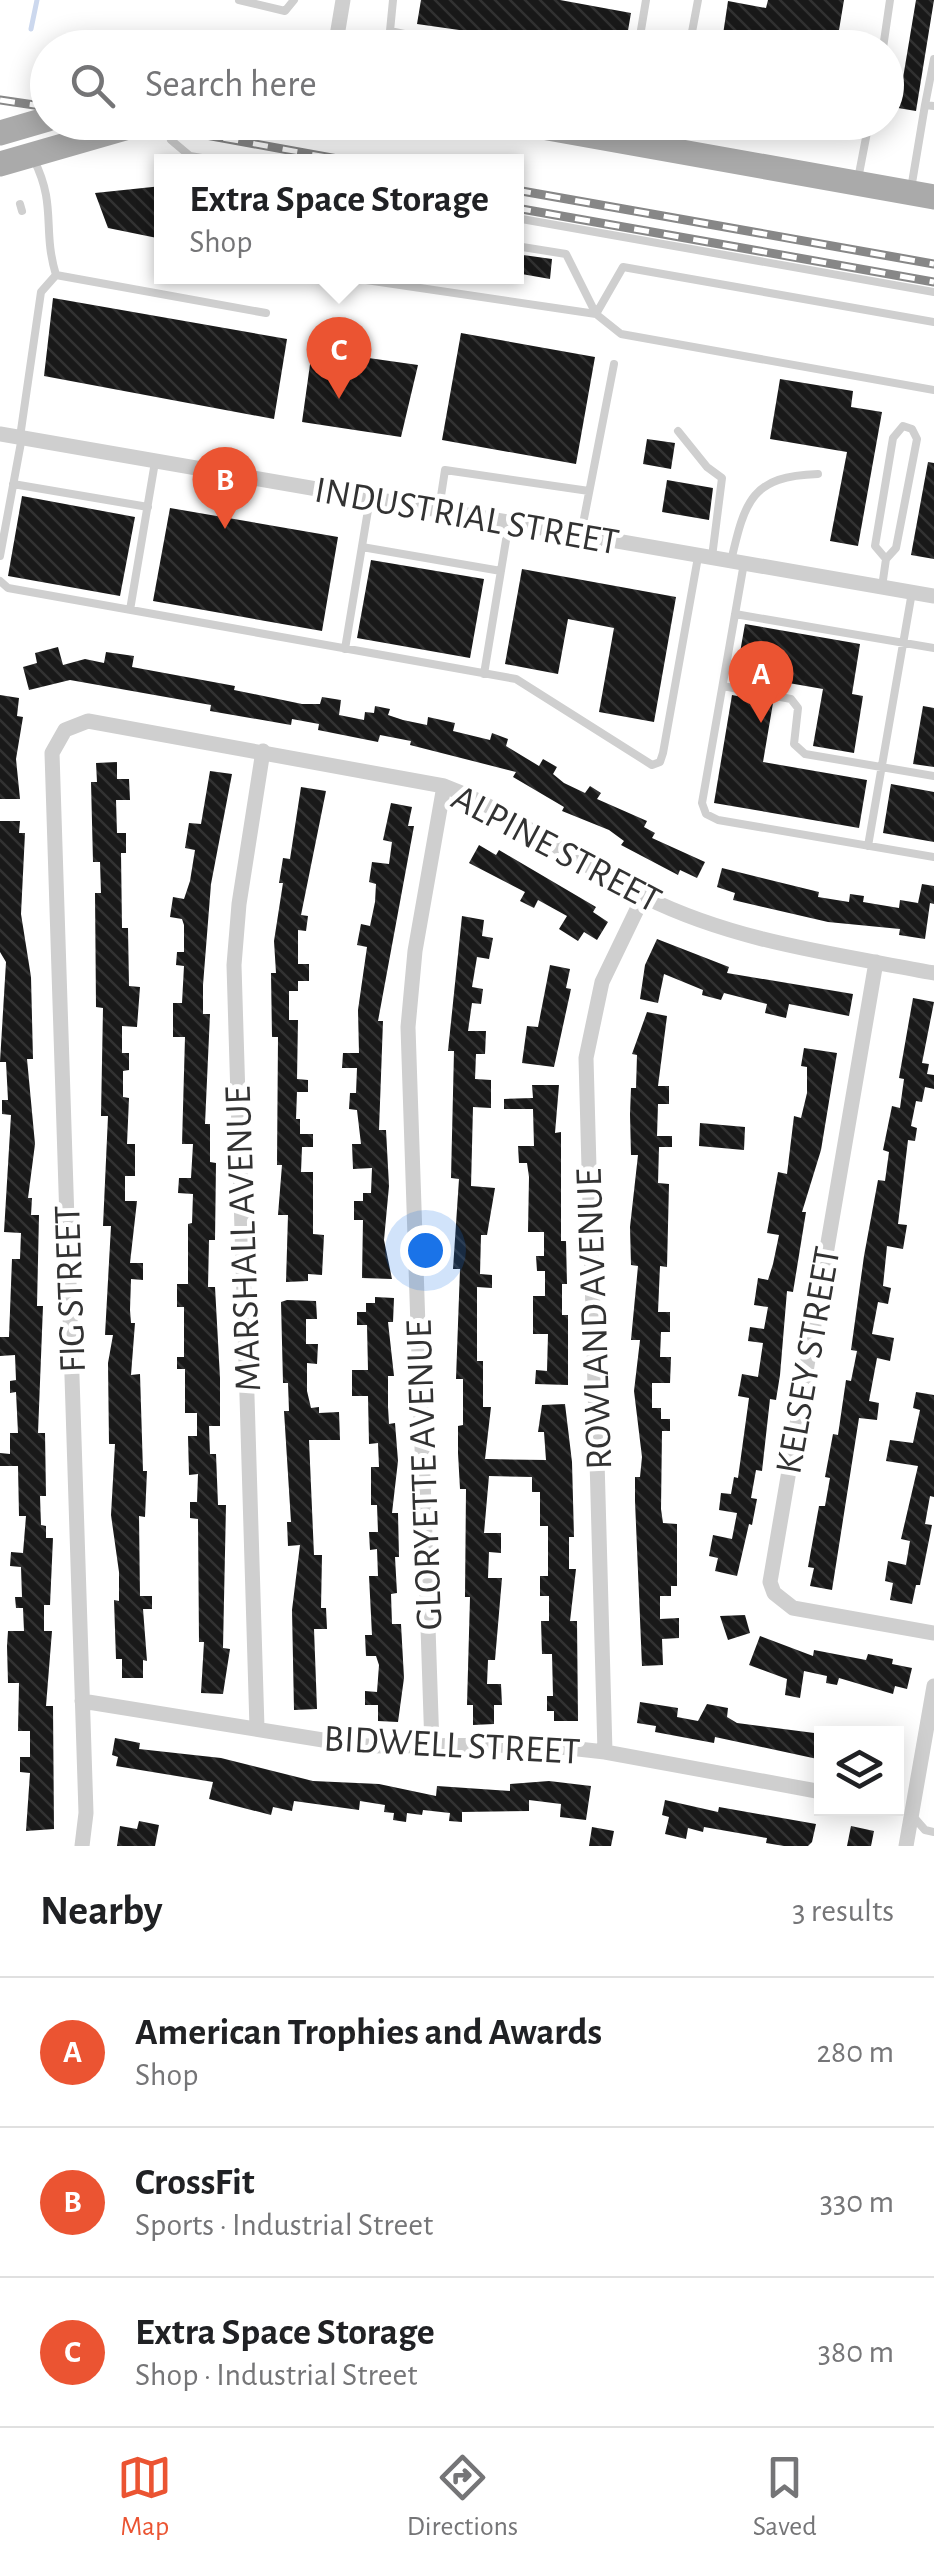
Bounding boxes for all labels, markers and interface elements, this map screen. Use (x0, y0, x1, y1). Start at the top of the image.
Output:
search box (30, 30, 904, 140)
icon: search (65, 58, 120, 113)
text: Search here (145, 66, 317, 104)
popup (154, 154, 524, 284)
text: Extra Space Storage (189, 181, 489, 219)
text: Shop (189, 226, 253, 258)
pin: C (306, 316, 372, 399)
pin: B (192, 446, 258, 529)
street label: INDUSTRIAL STREET (312, 472, 622, 562)
pin: A (728, 640, 794, 723)
street label: ALPINE STREET (445, 779, 667, 921)
street label: MARSHALL AVENUE (220, 1085, 268, 1392)
street label: ROWLAND AVENUE (571, 1168, 619, 1470)
street label: FIG STREET (49, 1205, 93, 1373)
your location (400, 1225, 451, 1276)
street label: KELSEY STREET (770, 1244, 848, 1477)
street label: GLORYETTE AVENUE (401, 1319, 449, 1631)
street label: BIDWELL STREET (323, 1720, 581, 1772)
map controls (814, 1726, 904, 1816)
button: layers (814, 1726, 904, 1816)
text: Nearby (40, 1890, 163, 1932)
text: 3 results (792, 1895, 894, 1927)
text: American Trophies and Awards (135, 2014, 602, 2052)
text: A (63, 2036, 82, 2068)
text: 280 m (816, 2036, 894, 2068)
text: Shop (135, 2059, 198, 2091)
text: CrossFit (135, 2164, 255, 2202)
text: B (63, 2186, 82, 2218)
text: 330 m (820, 2186, 894, 2218)
text: Sports · Industrial Street (135, 2209, 433, 2241)
text: Extra Space Storage (135, 2314, 435, 2352)
text: C (64, 2336, 81, 2368)
text: 380 m (818, 2336, 894, 2368)
text: Shop · Industrial Street (135, 2359, 417, 2391)
tab: Map (117, 2450, 172, 2544)
tab: Directions (407, 2450, 518, 2544)
tab: Saved (753, 2450, 817, 2544)

